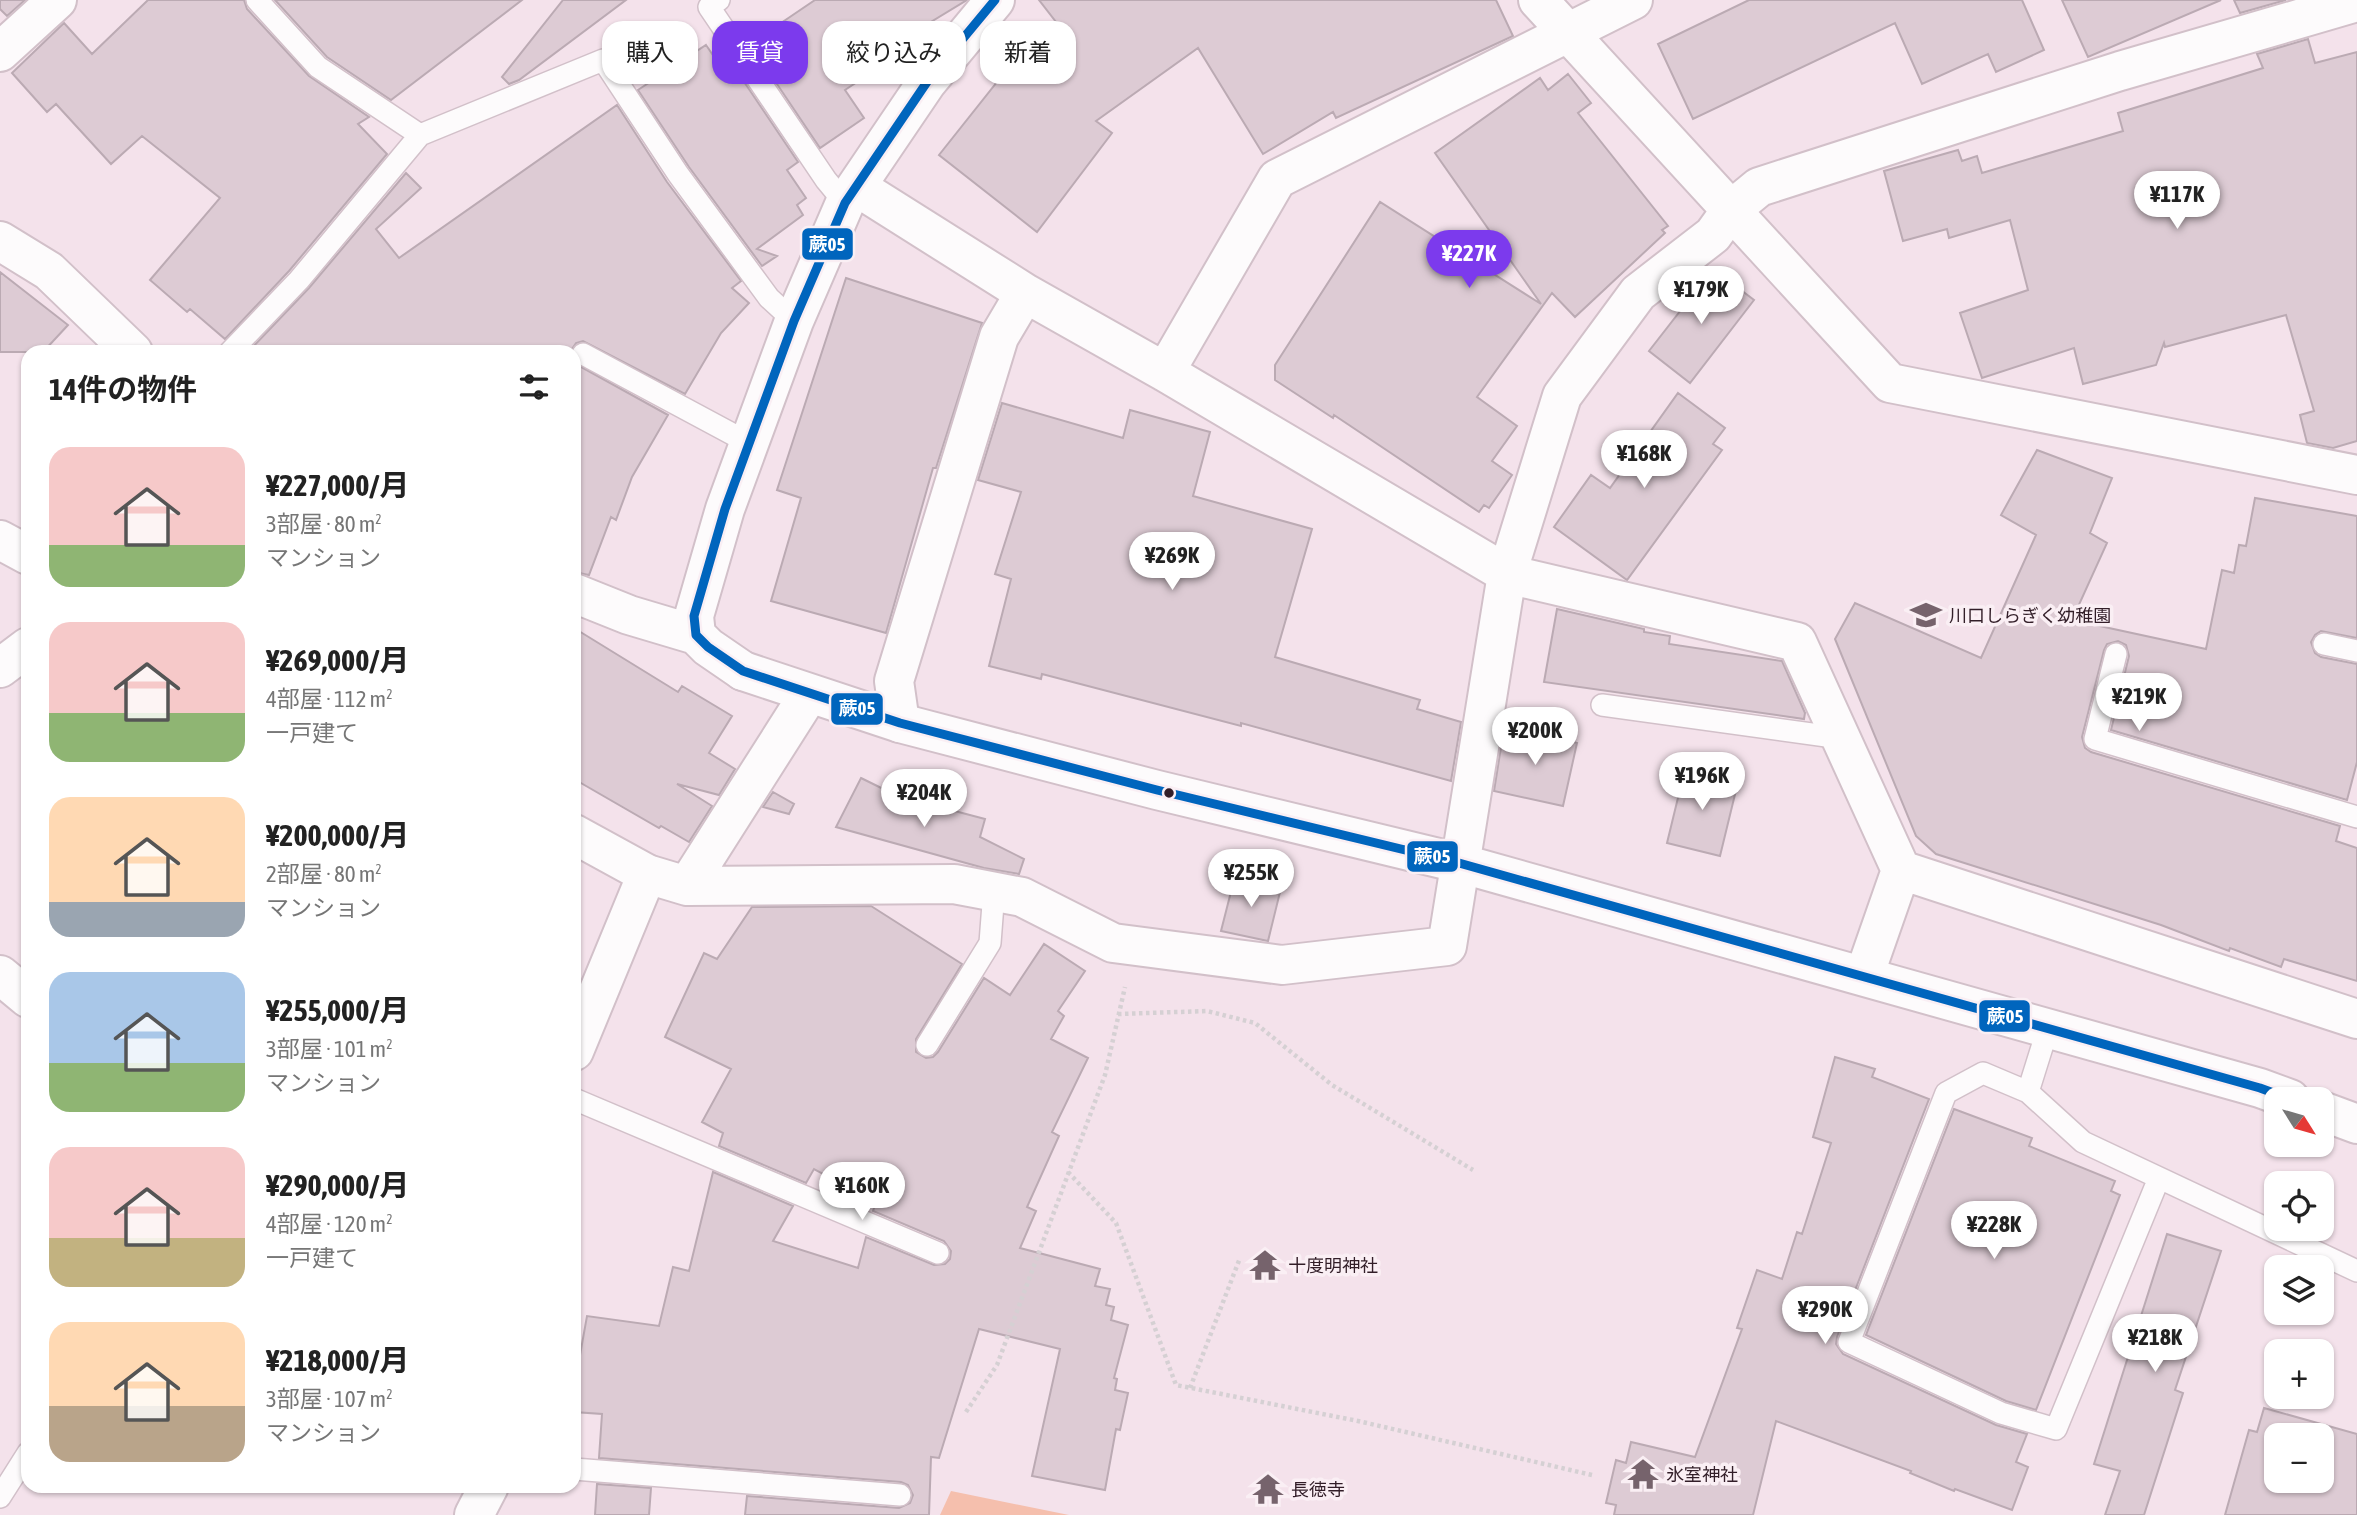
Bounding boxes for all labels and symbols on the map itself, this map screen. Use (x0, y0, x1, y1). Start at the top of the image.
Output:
pin: ¥117K (2128, 172, 2226, 231)
line badge: 蕨05 (801, 227, 854, 261)
pin: ¥227K (1420, 230, 1518, 290)
text: 蕨05 (809, 233, 845, 255)
pin: ¥179K (1652, 266, 1750, 326)
pin: ¥168K (1595, 430, 1693, 490)
pin: ¥269K (1123, 532, 1221, 592)
school or university icon: 川口しらぎく幼稚園 (1909, 598, 1943, 632)
place label: 川口しらぎく幼稚園 (1949, 605, 2111, 626)
pin: ¥219K (2090, 674, 2188, 733)
line badge: 蕨05 (830, 692, 884, 726)
text: 蕨05 (839, 697, 875, 719)
pin: ¥200K (1486, 708, 1584, 767)
pin: ¥196K (1653, 752, 1751, 812)
pin: ¥204K (875, 770, 973, 829)
unlabelled marker (1162, 786, 1176, 800)
line badge: 蕨05 (1406, 840, 1459, 873)
text: 蕨05 (1414, 845, 1450, 867)
pin: ¥255K (1202, 850, 1300, 909)
line badge: 蕨05 (1978, 999, 2031, 1033)
text: 蕨05 (1987, 1005, 2023, 1027)
north arrow (2264, 1087, 2334, 1157)
pin: ¥160K (813, 1162, 911, 1222)
pin: ¥228K (1945, 1202, 2043, 1261)
temple icon: 十度明神社 (1248, 1248, 1282, 1282)
place label: 十度明神社 (1288, 1255, 1378, 1276)
pin: ¥290K (1776, 1286, 1874, 1346)
pin: ¥218K (2106, 1314, 2204, 1374)
temple icon: 氷室神社 (1626, 1457, 1660, 1491)
place label: 氷室神社 (1666, 1464, 1738, 1485)
temple icon: 長徳寺 (1251, 1472, 1285, 1506)
place label: 長徳寺 (1291, 1479, 1345, 1500)

